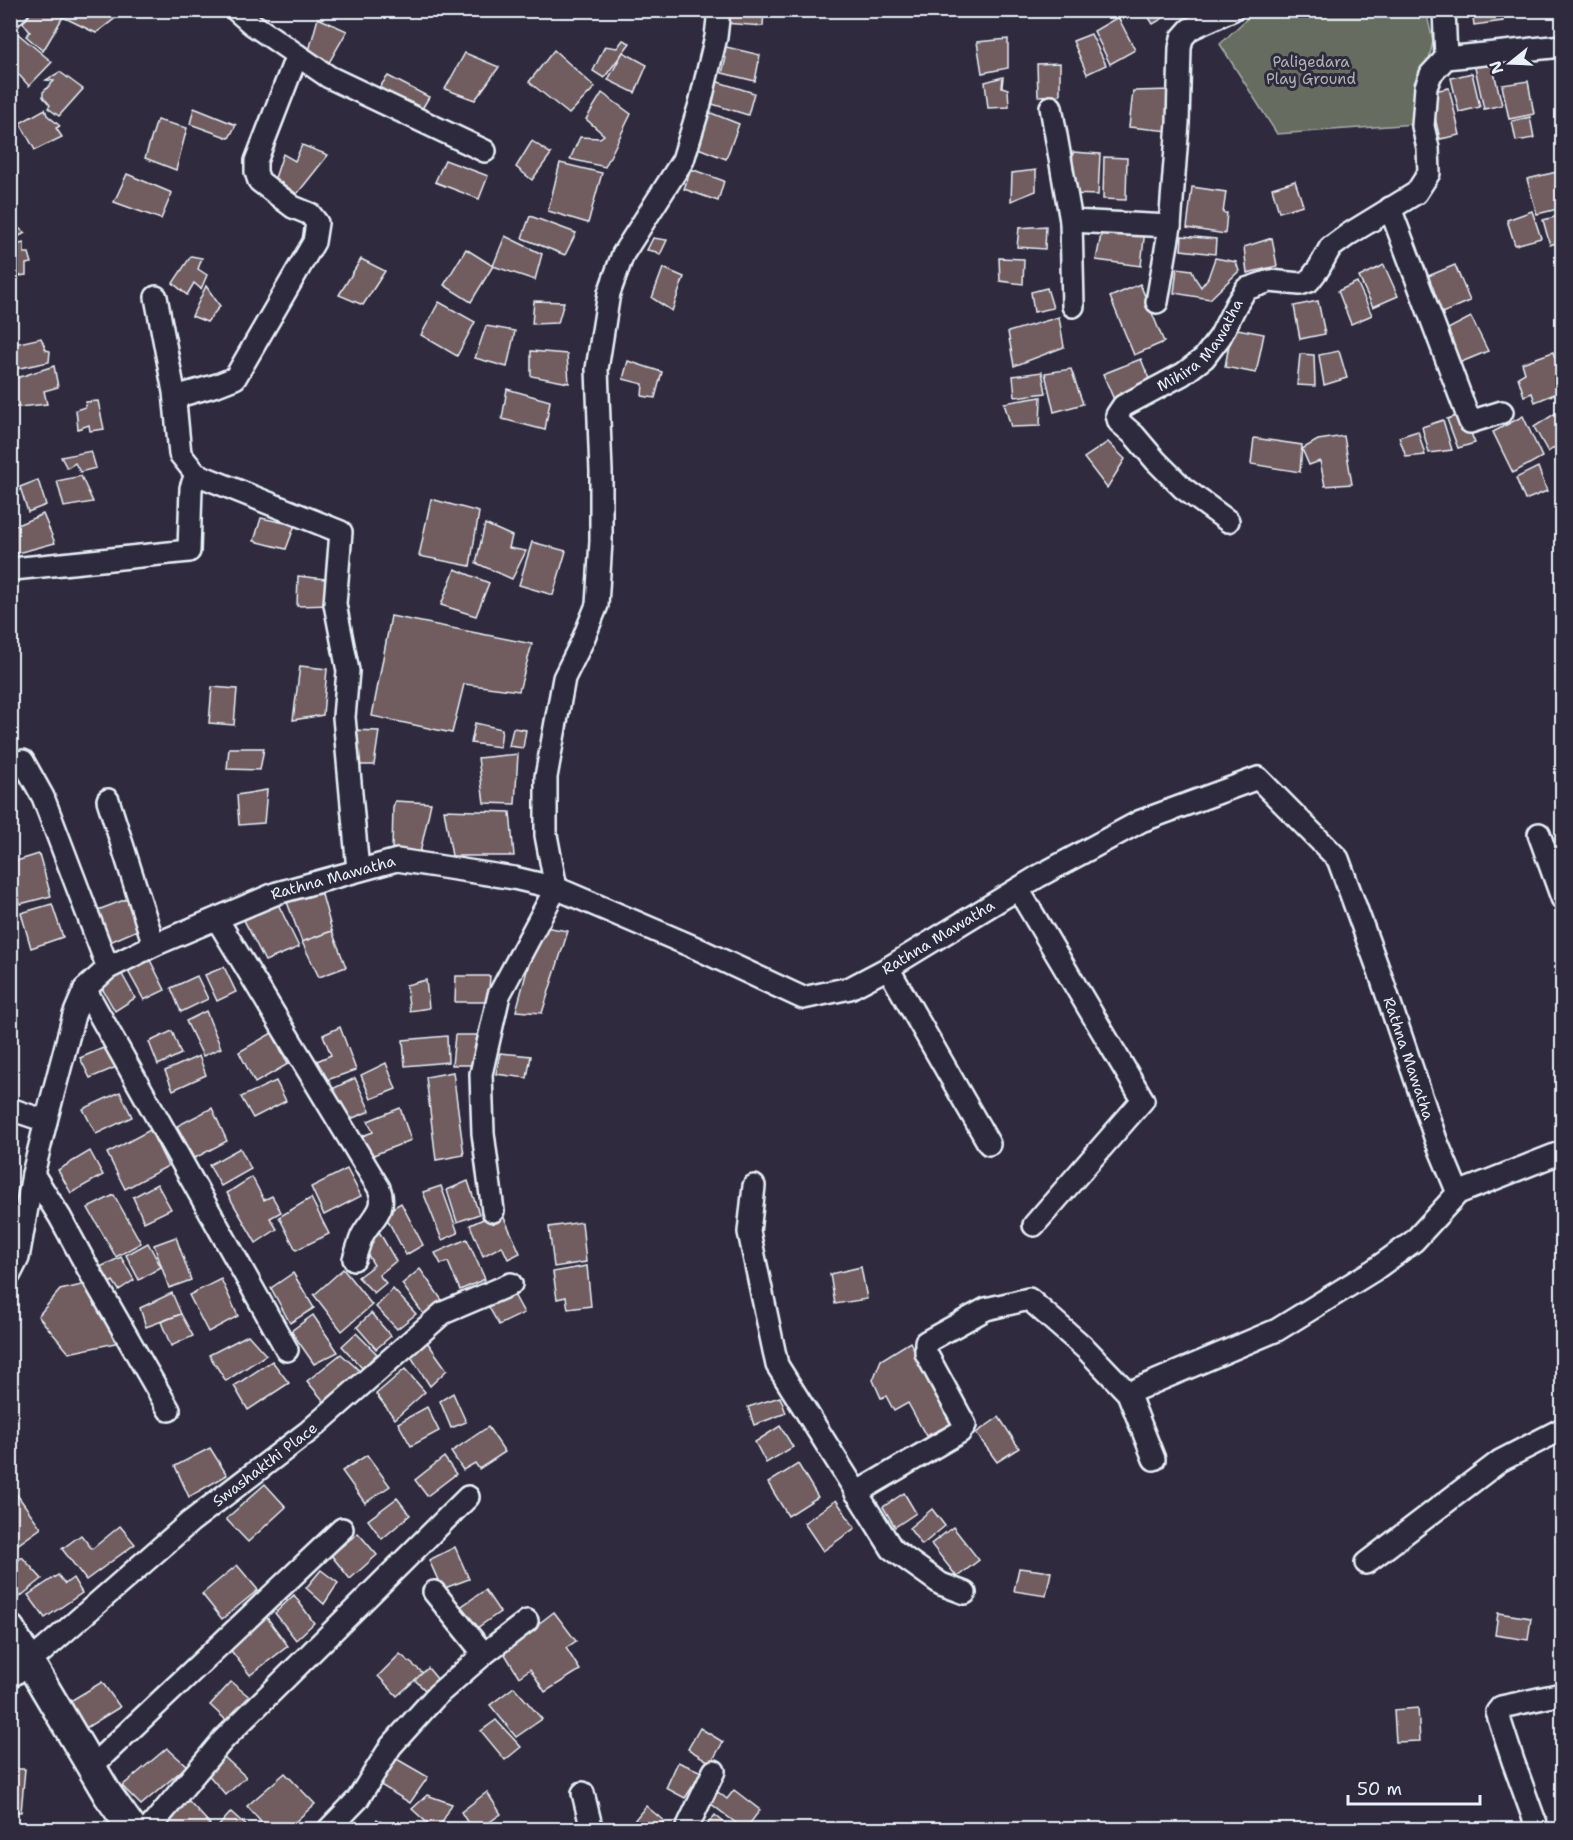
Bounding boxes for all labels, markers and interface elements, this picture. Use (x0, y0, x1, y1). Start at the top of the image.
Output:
north arrow (1480, 33, 1540, 93)
park label: Paligedara Play Ground (1266, 52, 1357, 89)
text: N (1484, 58, 1508, 77)
street label: Mihira Mawatha (1153, 294, 1248, 396)
street label: Rathna Mawatha (268, 851, 398, 905)
street label: Rathna Mawatha (879, 895, 999, 979)
street label: Rathna Mawatha (1379, 994, 1439, 1123)
street label: Swashakthi Place (208, 1418, 322, 1511)
scale bar (1348, 1768, 1480, 1806)
text: 50 m (1357, 1777, 1402, 1801)

